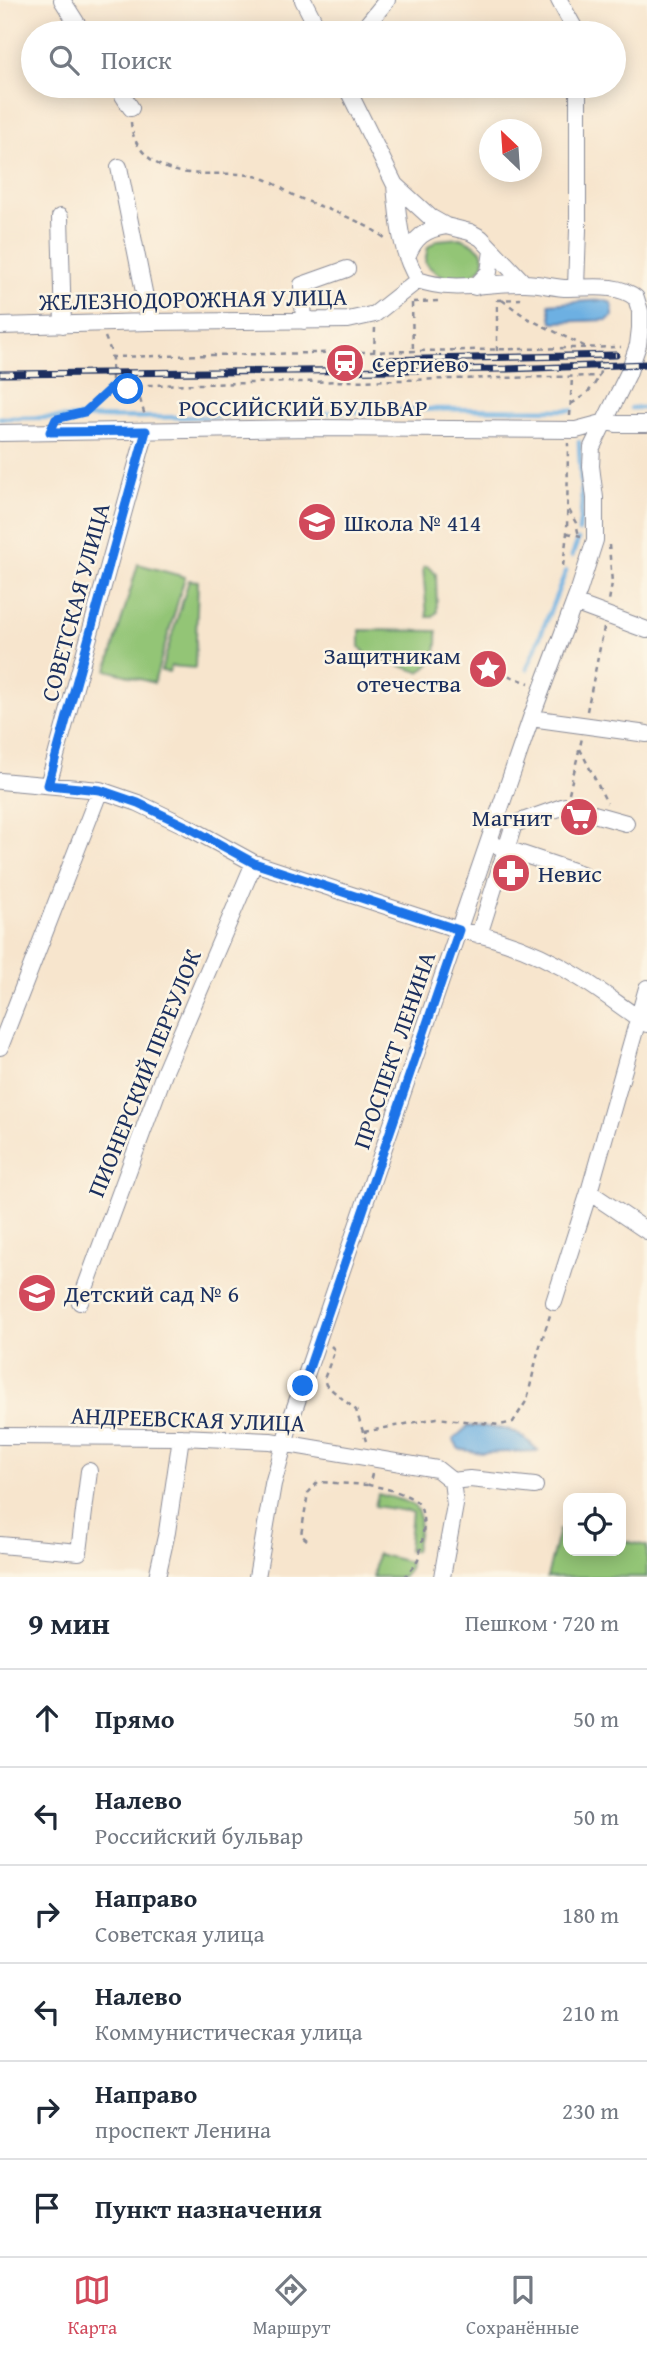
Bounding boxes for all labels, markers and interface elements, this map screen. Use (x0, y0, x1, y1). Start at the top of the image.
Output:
search box (21, 21, 626, 98)
text: Поиск (101, 40, 172, 79)
icon: search (45, 41, 83, 79)
north arrow (479, 119, 542, 182)
street label: ЖЕЛЕЗНОДОРОЖНАЯ УЛИЦА (38, 279, 348, 319)
station icon: Сергиево (324, 342, 366, 384)
place label: Сергиево (372, 346, 469, 381)
route start (112, 373, 143, 404)
street label: РОССИЙСКИЙ БУЛЬВАР (178, 390, 428, 425)
street label: СОВЕТСКАЯ УЛИЦА (32, 498, 118, 705)
school or university icon: Школа № 414 (296, 501, 338, 543)
place label: Школа № 414 (344, 505, 481, 540)
place label: Защитникам отечества (323, 638, 462, 701)
place icon: Защитникам отечества (467, 648, 509, 690)
supermarket icon: Магнит (558, 796, 600, 838)
place label: Магнит (472, 800, 552, 835)
pharmacy icon: Невис (490, 852, 532, 894)
place label: Невис (538, 856, 602, 891)
street label: ПИОНЕРСКИЙ ПЕРЕУЛОК (78, 944, 210, 1202)
street label: ПРОСПЕКТ ЛЕНИНА (344, 946, 444, 1154)
school or university icon: Детский сад № 6 (16, 1272, 58, 1314)
place label: Детский сад № 6 (63, 1276, 239, 1311)
route end (287, 1370, 318, 1401)
street label: АНДРЕЕВСКАЯ УЛИЦА (70, 1397, 306, 1441)
map controls (563, 1493, 626, 1556)
button: locate (563, 1493, 626, 1556)
text: 9 мин (28, 1601, 110, 1645)
text: Пешком · 720 m (465, 1606, 619, 1639)
icon: ahead (28, 1699, 66, 1737)
text: Прямо (95, 1699, 175, 1738)
text: 50 m (573, 1702, 619, 1735)
text: Налево (95, 1780, 182, 1819)
icon: left (28, 1797, 66, 1835)
text: 50 m (573, 1800, 619, 1833)
text: Российский бульвар (95, 1819, 303, 1852)
text: Направо (95, 1878, 197, 1917)
icon: right (28, 1895, 66, 1933)
text: 180 m (562, 1898, 619, 1931)
text: Советская улица (95, 1917, 264, 1950)
text: Налево (95, 1976, 182, 2015)
icon: left (28, 1993, 66, 2031)
text: 210 m (562, 1996, 619, 2029)
text: Коммунистическая улица (95, 2015, 363, 2048)
text: Направо (95, 2074, 197, 2113)
icon: right (28, 2091, 66, 2129)
text: 230 m (562, 2094, 619, 2127)
text: проспект Ленина (95, 2113, 271, 2146)
icon: arrive (28, 2189, 66, 2227)
text: Пункт назначения (95, 2189, 322, 2228)
tab: Карта (68, 2271, 117, 2341)
tab: Маршрут (253, 2271, 330, 2341)
tab: Сохранённые (466, 2271, 579, 2341)

